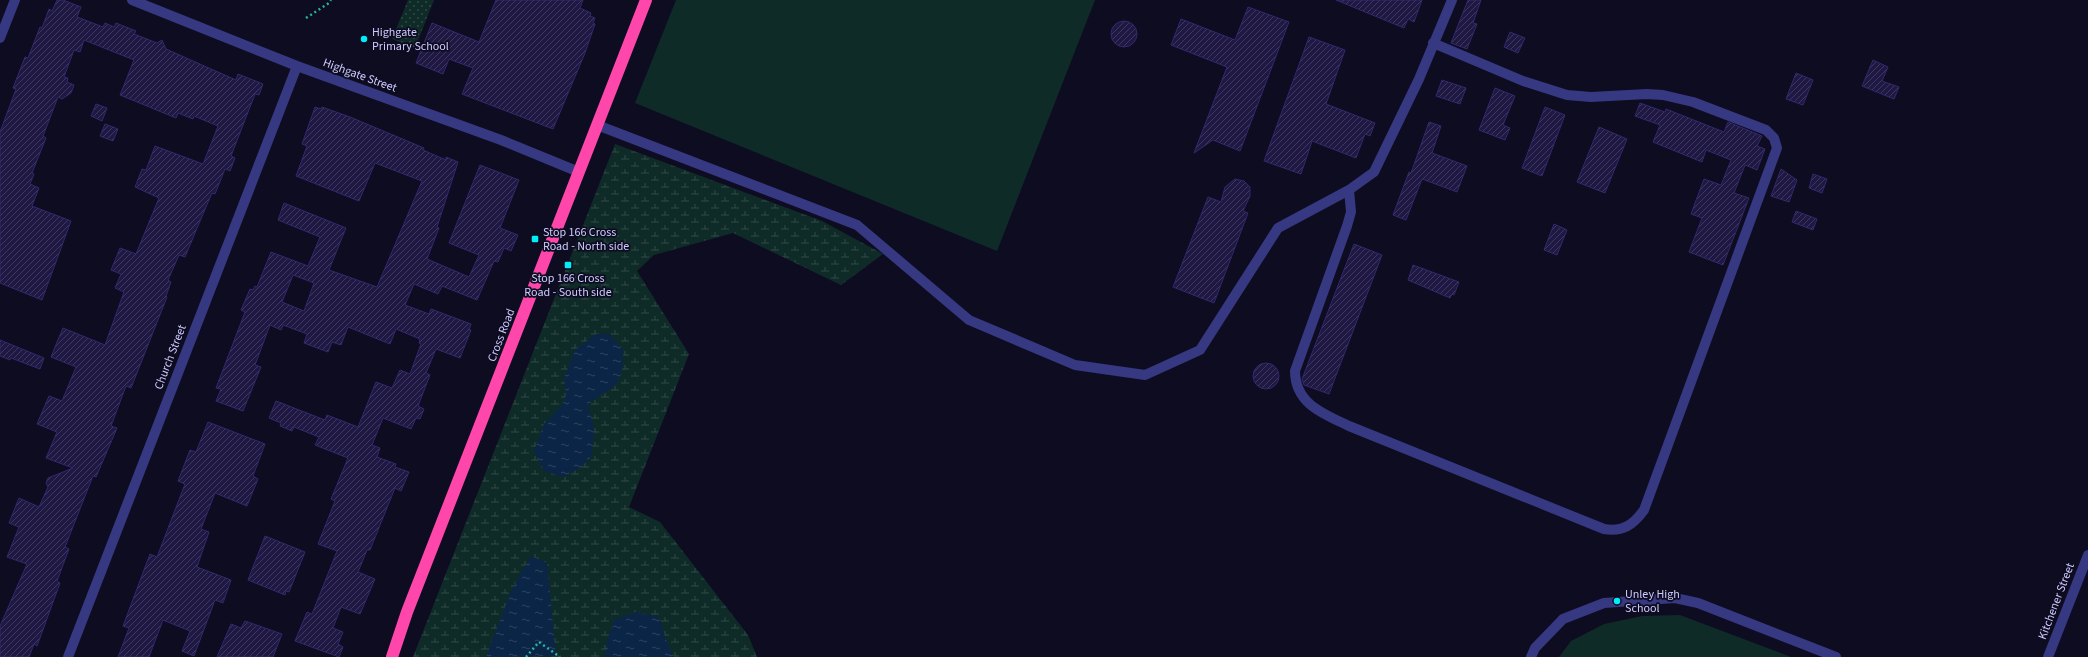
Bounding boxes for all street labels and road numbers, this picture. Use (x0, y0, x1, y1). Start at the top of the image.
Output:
street label: Highgate Street (321, 54, 399, 97)
street label: Cross Road (484, 306, 519, 364)
street label: Church Street (150, 322, 191, 392)
street label: Kitchener Street (2034, 560, 2079, 642)

